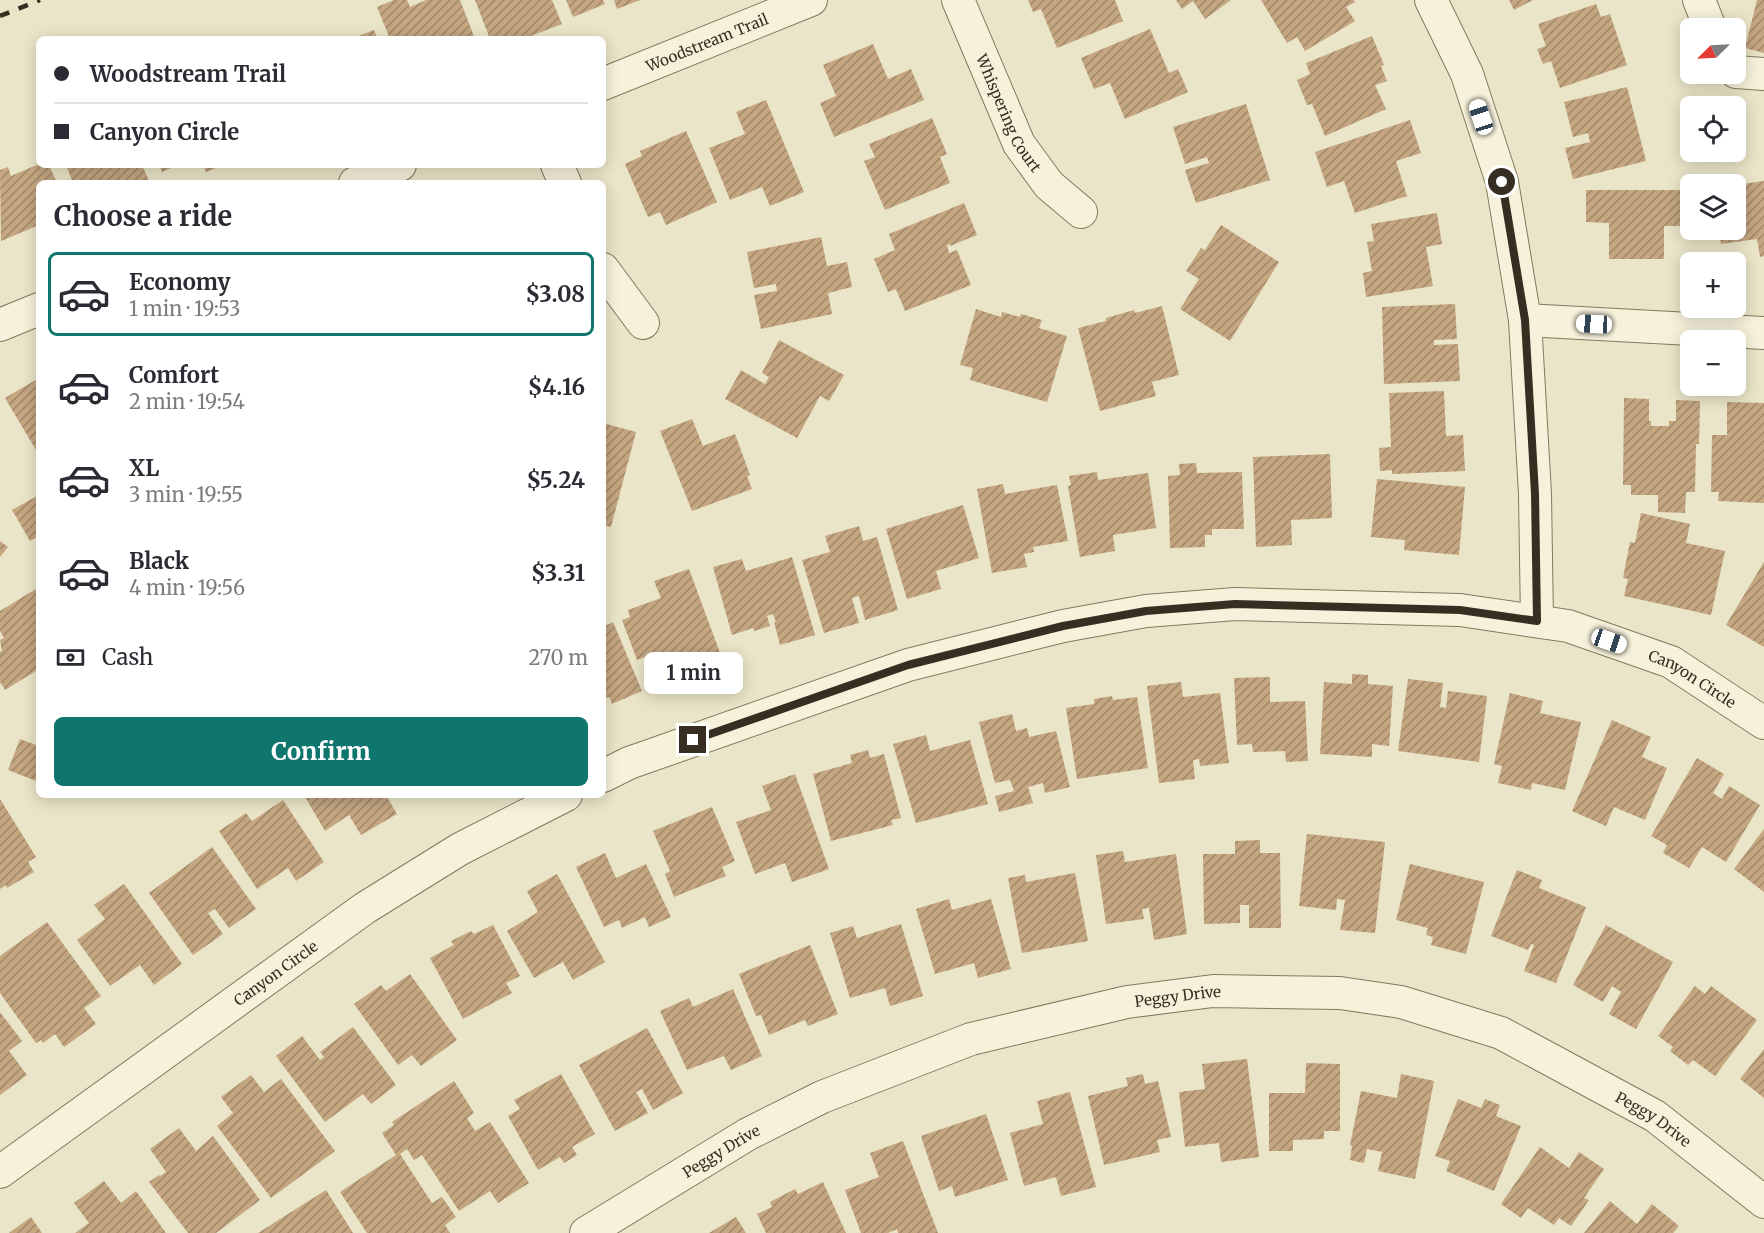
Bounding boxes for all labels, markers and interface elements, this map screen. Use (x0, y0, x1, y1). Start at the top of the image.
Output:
street label: Woodstream Trail (642, 9, 771, 76)
north arrow (1680, 18, 1746, 84)
map controls (1680, 18, 1746, 396)
street label: Whispering Court (972, 50, 1046, 176)
text: Woodstream Trail (90, 60, 286, 88)
button: locate (1680, 96, 1746, 162)
car (1467, 97, 1495, 137)
text: Canyon Circle (90, 118, 239, 146)
route start (1488, 168, 1515, 195)
button: layers (1680, 174, 1746, 240)
text: Choose a ride (54, 199, 232, 233)
button: + (1680, 252, 1746, 318)
icon: car (57, 267, 111, 321)
text: Economy (129, 268, 230, 296)
text: $3.08 (525, 280, 585, 308)
text: 1 min · 19:53 (129, 296, 241, 321)
car (1576, 314, 1612, 334)
button: − (1680, 330, 1746, 396)
icon: car (57, 360, 111, 414)
text: Comfort (129, 361, 219, 389)
text: $4.16 (528, 373, 585, 401)
text: 2 min · 19:54 (129, 389, 245, 414)
icon: car (57, 453, 111, 507)
text: XL (129, 454, 159, 482)
text: $5.24 (527, 466, 585, 494)
text: 3 min · 19:55 (129, 482, 243, 507)
icon: car (57, 546, 111, 600)
text: Black (129, 547, 189, 575)
text: $3.31 (531, 559, 585, 587)
text: 4 min · 19:56 (129, 575, 245, 600)
car (1589, 627, 1629, 655)
icon: cash (54, 641, 87, 674)
text: Cash (102, 643, 153, 671)
text: 270 m (528, 645, 588, 670)
street label: Canyon Circle (1646, 645, 1740, 712)
callout: 1 min (644, 653, 742, 695)
text: 1 min (666, 660, 721, 685)
button: Confirm (54, 717, 588, 786)
route end (679, 726, 706, 753)
street label: Canyon Circle (230, 936, 321, 1010)
street label: Peggy Drive (1133, 981, 1221, 1010)
street label: Peggy Drive (1612, 1087, 1695, 1151)
street label: Peggy Drive (679, 1120, 763, 1181)

